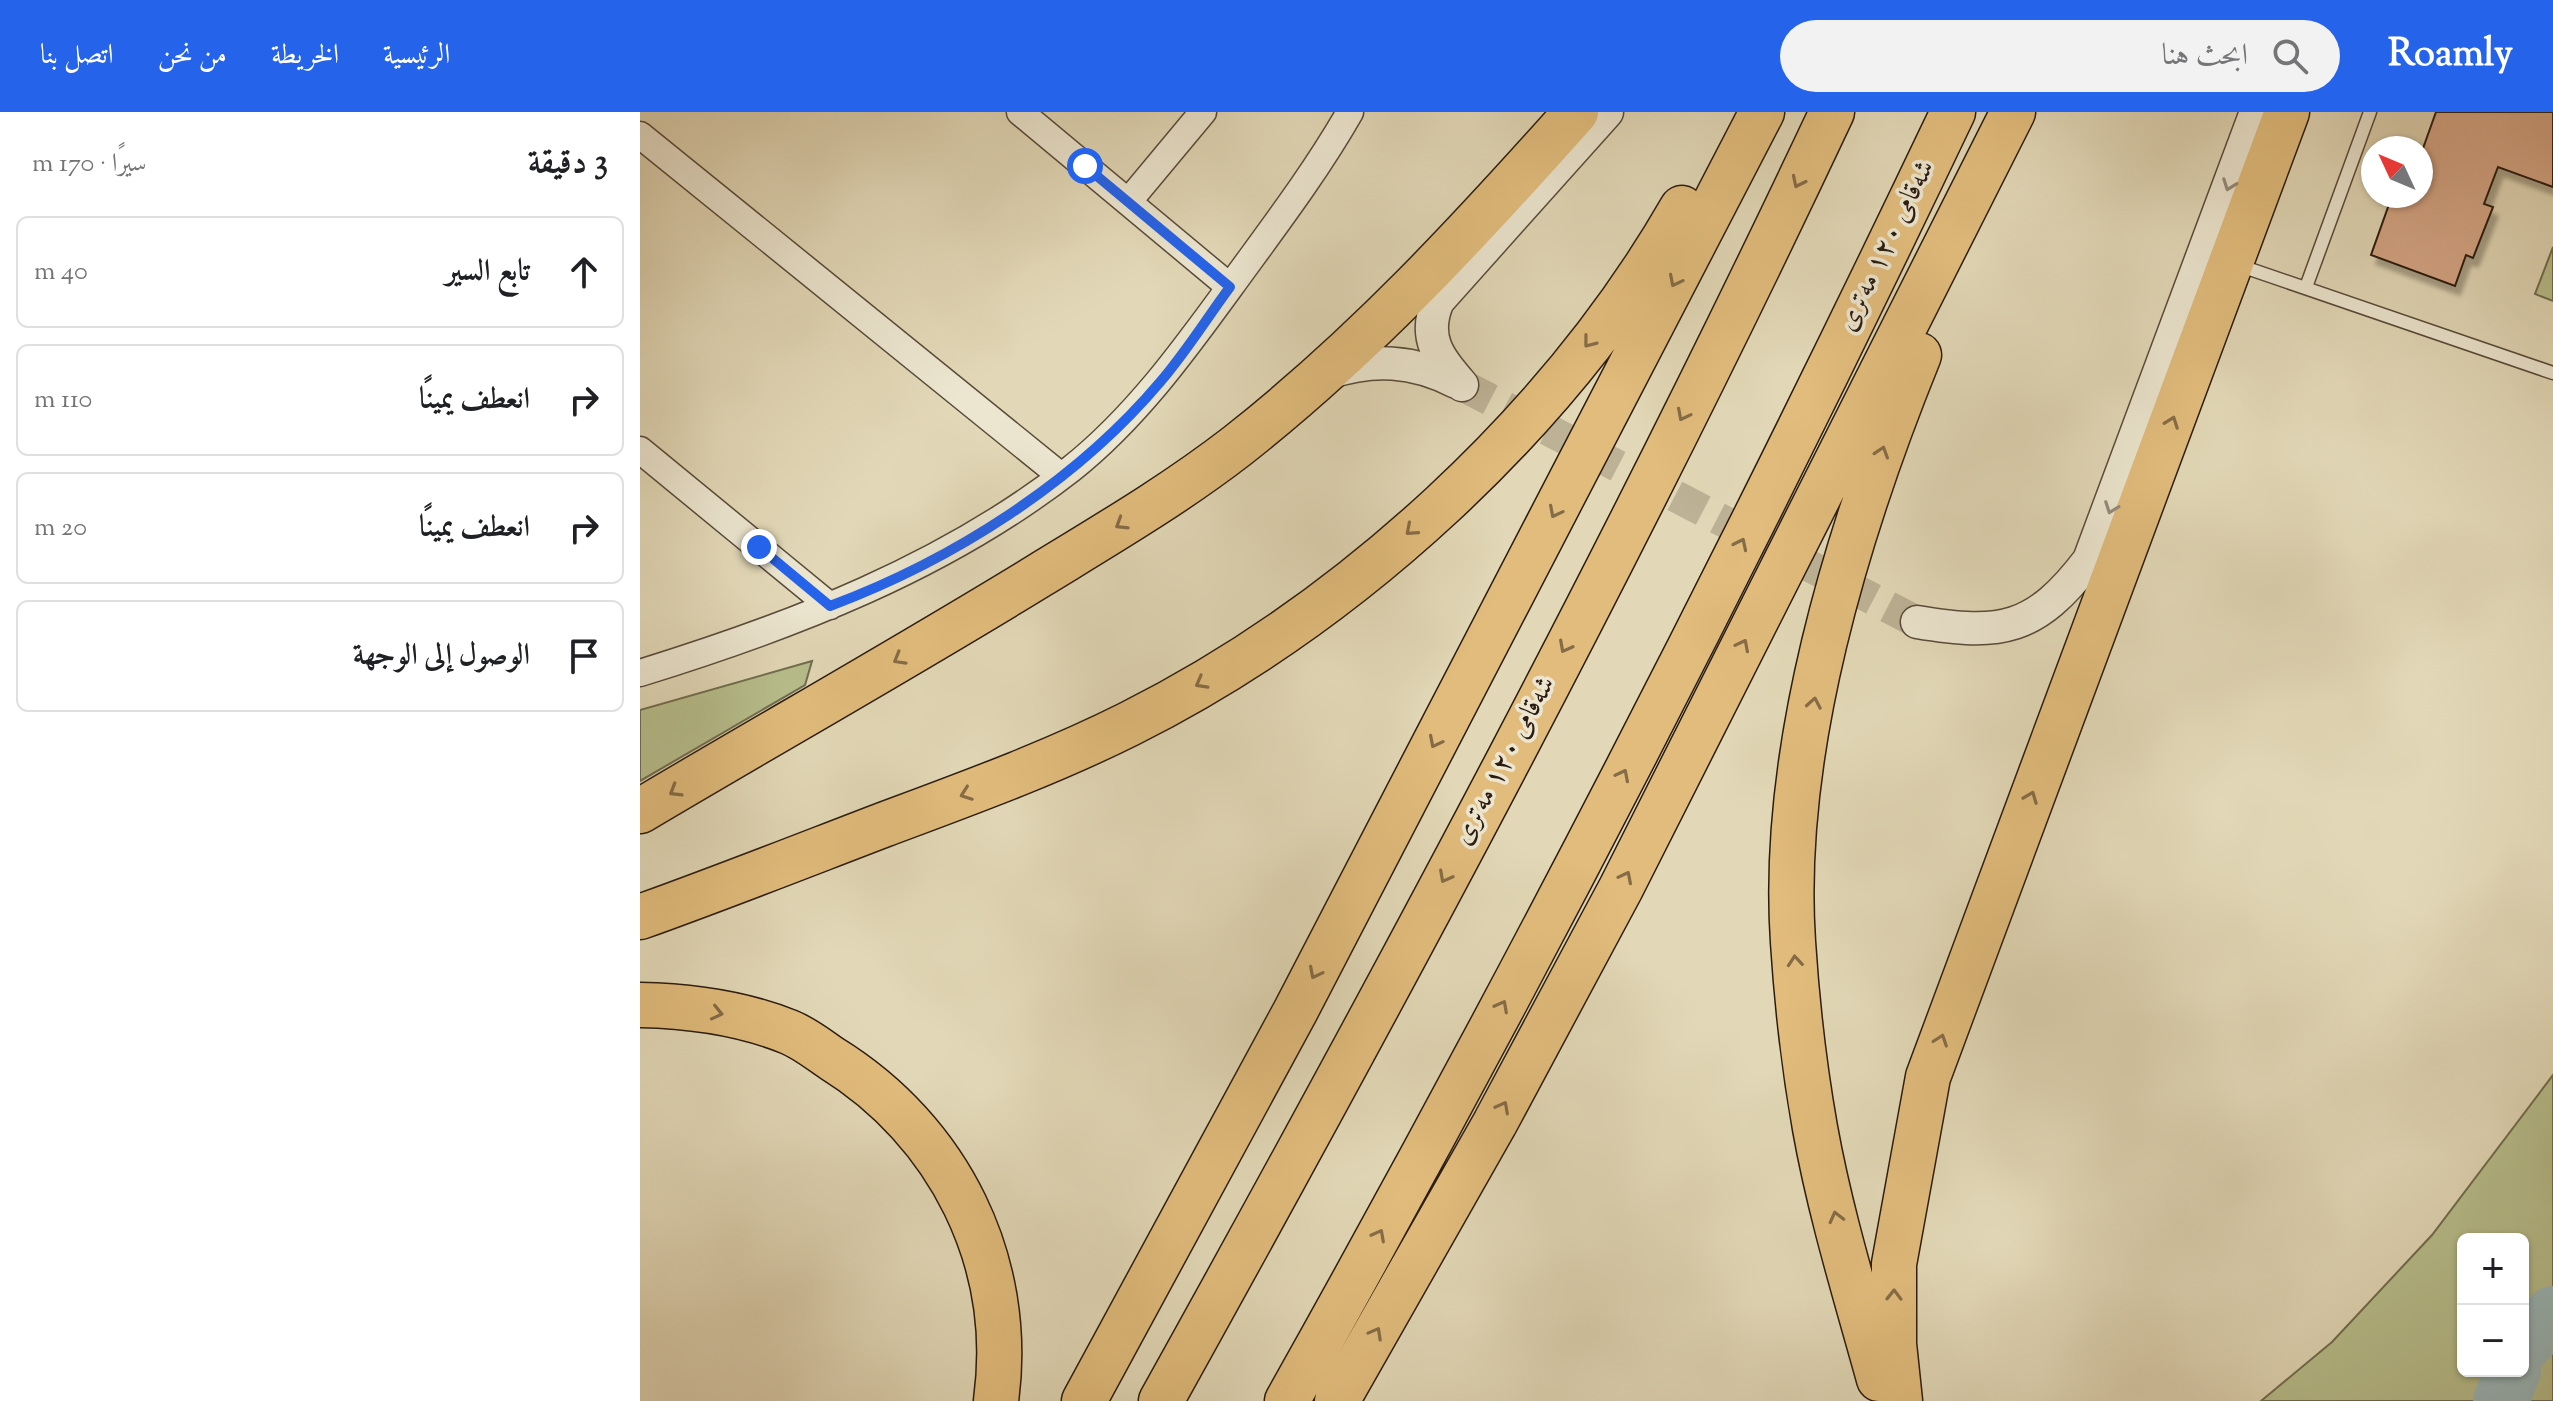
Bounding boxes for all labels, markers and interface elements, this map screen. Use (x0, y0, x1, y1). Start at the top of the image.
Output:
search box (1780, 20, 2340, 92)
text: Roamly (2388, 29, 2513, 83)
icon: search (2268, 34, 2312, 78)
text: ابحث هنا (2162, 35, 2248, 78)
text: اتصل بنا (40, 36, 114, 76)
text: من نحن (158, 36, 227, 76)
text: الخريطة (271, 36, 339, 76)
text: الرئيسية (383, 36, 450, 76)
north arrow (2361, 136, 2433, 208)
text: 3 دقيقة (528, 139, 608, 188)
text: سيرًا · 170 m (32, 146, 147, 183)
route start (1067, 148, 1103, 184)
street label: شەقامی ١٢٠ مەتری (1828, 153, 1946, 339)
one-way arrow (1792, 174, 1808, 188)
one-way arrow (2222, 177, 2239, 191)
icon: ahead (562, 250, 606, 294)
text: تابع السير (445, 251, 530, 294)
text: 40 m (34, 254, 88, 291)
one-way arrow (1669, 272, 1684, 287)
one-way arrow (1585, 333, 1599, 348)
icon: right (562, 378, 606, 422)
text: انعطف يمينًا (419, 379, 530, 422)
text: 110 m (34, 382, 92, 419)
one-way arrow (1677, 407, 1692, 422)
one-way arrow (2162, 416, 2179, 430)
one-way arrow (1872, 446, 1888, 460)
one-way arrow (2104, 500, 2121, 514)
one-way arrow (1550, 503, 1565, 518)
icon: right (562, 506, 606, 550)
text: انعطف يمينًا (419, 507, 530, 550)
text: 20 m (34, 510, 87, 547)
one-way arrow (1115, 515, 1130, 530)
one-way arrow (1405, 520, 1420, 535)
route end (741, 529, 777, 565)
one-way arrow (1731, 537, 1747, 552)
icon: arrive (562, 634, 606, 678)
text: الوصول إلى الوجهة (353, 635, 530, 678)
one-way arrow (1560, 639, 1575, 653)
one-way arrow (1734, 639, 1749, 654)
one-way arrow (893, 649, 908, 665)
street label: شەقامی ١٢٠ مەتری (1444, 669, 1566, 853)
one-way arrow (1195, 673, 1210, 689)
one-way arrow (1805, 696, 1822, 709)
one-way arrow (1430, 734, 1445, 749)
one-way arrow (1613, 769, 1628, 784)
one-way arrow (669, 781, 684, 797)
one-way arrow (960, 784, 974, 801)
one-way arrow (2021, 791, 2038, 805)
one-way arrow (1439, 869, 1454, 884)
one-way arrow (1616, 871, 1631, 886)
one-way arrow (1787, 954, 1804, 967)
one-way arrow (1310, 964, 1325, 979)
one-way arrow (1492, 1000, 1508, 1014)
one-way arrow (710, 1004, 724, 1021)
one-way arrow (1931, 1034, 1947, 1048)
one-way arrow (1494, 1100, 1509, 1115)
one-way arrow (1829, 1211, 1846, 1225)
one-way arrow (1369, 1228, 1384, 1243)
map controls (2457, 1233, 2529, 1377)
button: + (2457, 1233, 2529, 1305)
one-way arrow (1885, 1288, 1903, 1301)
button: − (2457, 1305, 2529, 1377)
one-way arrow (1366, 1328, 1382, 1342)

